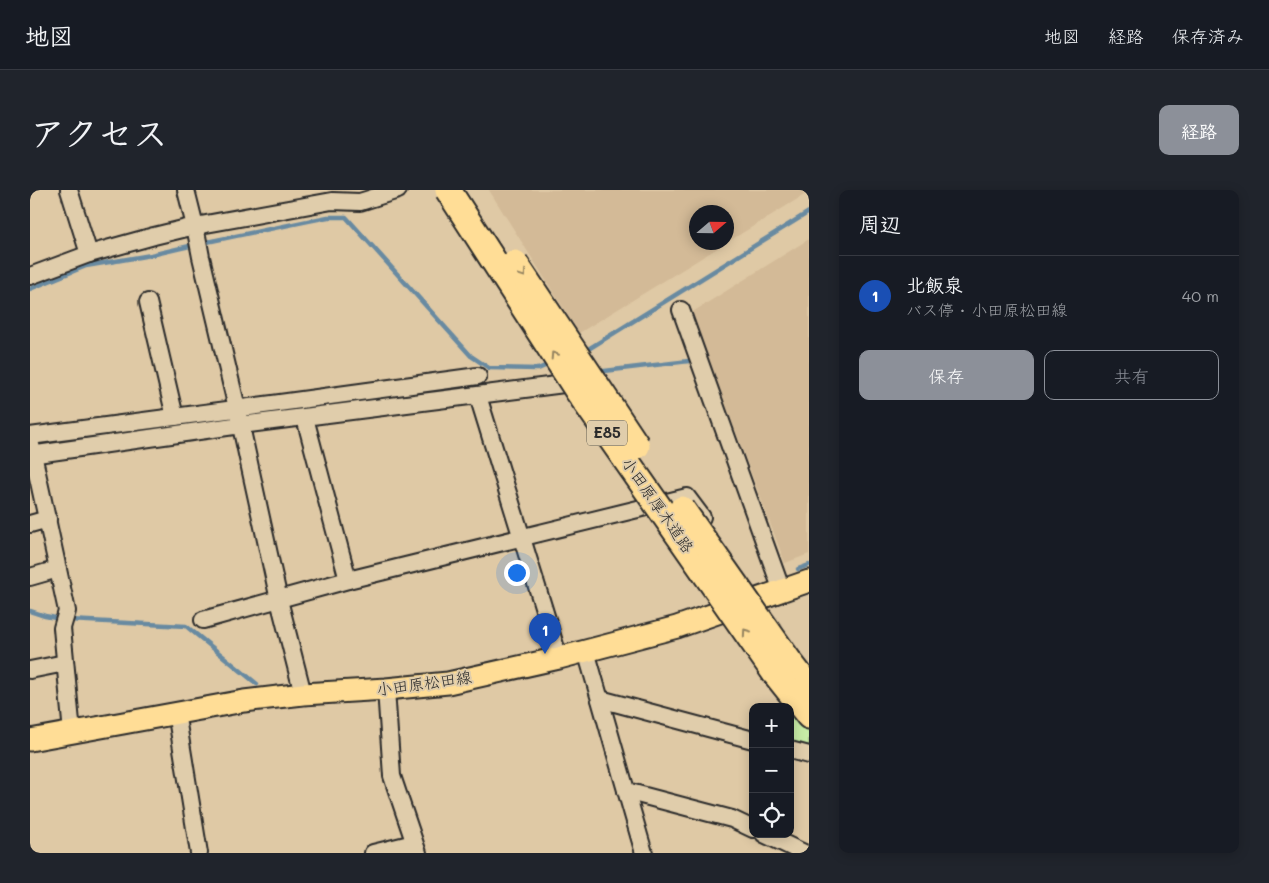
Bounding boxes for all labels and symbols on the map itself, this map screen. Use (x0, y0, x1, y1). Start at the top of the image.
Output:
north arrow (689, 205, 734, 250)
one-way arrow (517, 269, 526, 278)
one-way arrow (551, 351, 560, 360)
road number: E85 (587, 420, 627, 446)
street label: 小田原厚木道路 (618, 453, 699, 557)
your location (504, 560, 530, 586)
pin: 1 (529, 613, 561, 654)
one-way arrow (744, 629, 752, 638)
street label: 小田原松田線 (375, 665, 473, 700)

